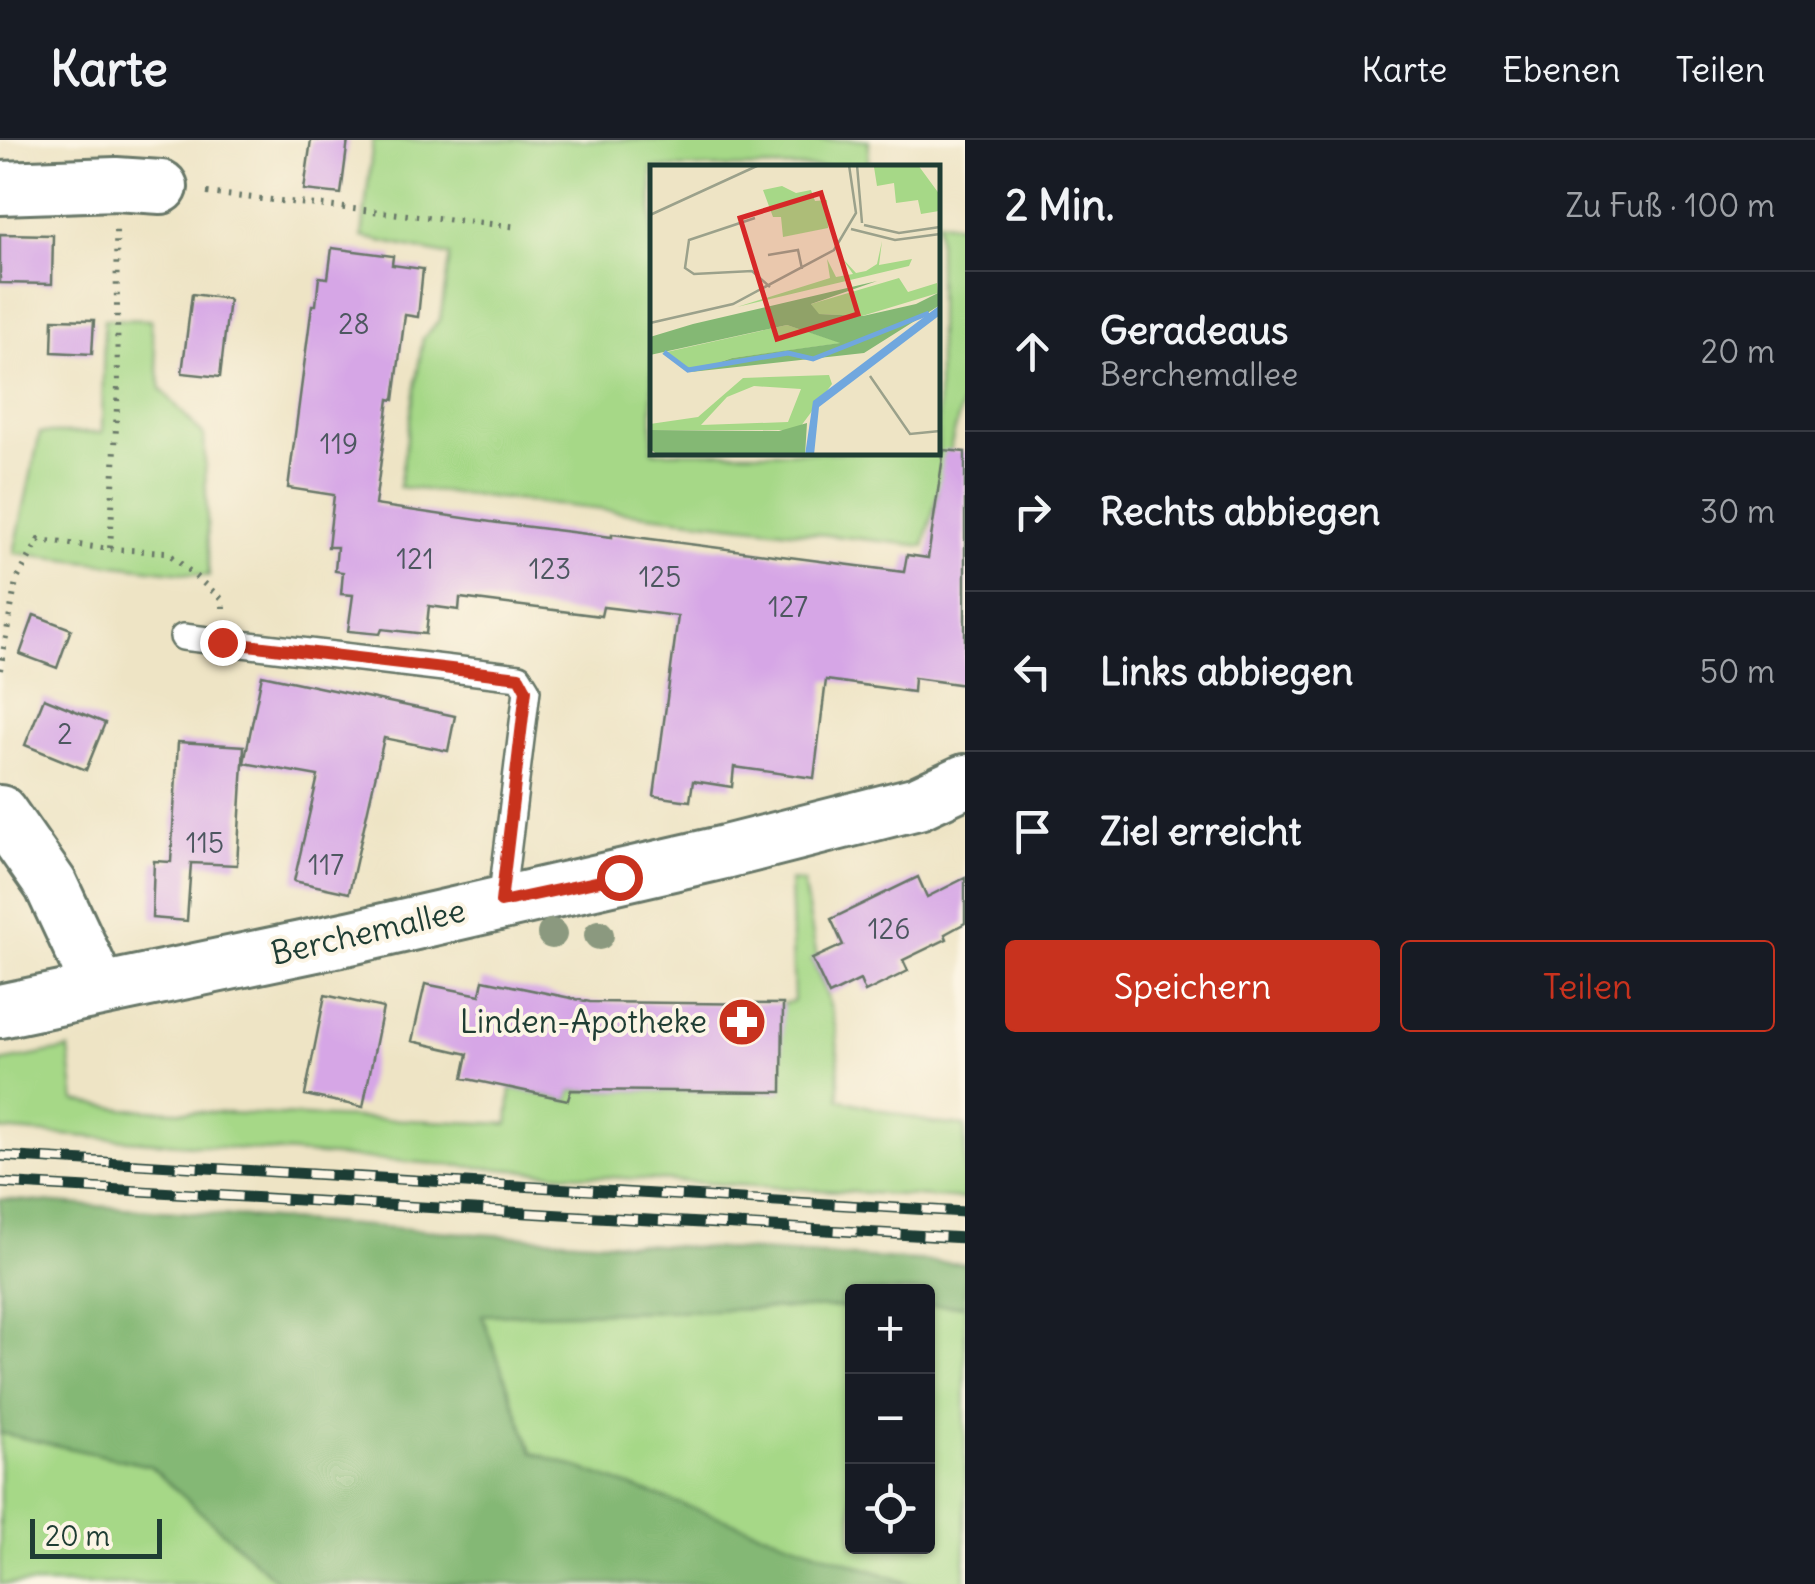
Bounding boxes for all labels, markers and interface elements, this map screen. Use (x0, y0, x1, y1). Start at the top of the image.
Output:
text: Karte (50, 39, 168, 99)
text: Karte (1361, 47, 1447, 91)
text: Ebenen (1502, 47, 1620, 91)
text: Teilen (1675, 47, 1765, 91)
inset map (650, 165, 940, 455)
text: 2 Min. (1005, 179, 1114, 231)
text: Zu Fuß · 100 m (1565, 185, 1775, 226)
house number: 28 (338, 306, 370, 342)
text: Geradeaus (1100, 307, 1288, 354)
icon: ahead (1005, 324, 1060, 379)
text: 20 m (1701, 331, 1775, 372)
text: Berchemallee (1100, 354, 1298, 395)
house number: 119 (320, 426, 358, 462)
icon: right (1005, 484, 1060, 539)
text: Rechts abbiegen (1100, 488, 1380, 535)
text: 30 m (1700, 491, 1775, 532)
house number: 121 (396, 541, 434, 577)
house number: 123 (529, 551, 571, 587)
house number: 125 (639, 559, 681, 595)
house number: 127 (768, 589, 808, 625)
route end (200, 620, 246, 666)
icon: left (1005, 644, 1060, 699)
text: Links abbiegen (1100, 648, 1353, 695)
text: 50 m (1700, 651, 1775, 692)
house number: 2 (57, 716, 73, 752)
icon: arrive (1005, 804, 1060, 859)
text: Ziel erreicht (1100, 808, 1301, 855)
house number: 115 (186, 825, 224, 861)
house number: 117 (308, 847, 344, 883)
route start (597, 855, 643, 901)
street label: Berchemallee (267, 889, 469, 974)
house number: 126 (868, 911, 910, 947)
button: Speichern (1005, 940, 1380, 1032)
button: Teilen (1400, 940, 1775, 1032)
pharmacy icon: Linden-Apotheke (716, 996, 768, 1048)
place label: Linden-Apotheke (460, 1001, 707, 1042)
map controls (845, 1284, 935, 1554)
button: + (845, 1284, 935, 1374)
button: − (845, 1374, 935, 1464)
button: locate (845, 1464, 935, 1554)
scale bar (30, 1514, 162, 1558)
text: 20 m (45, 1518, 110, 1554)

